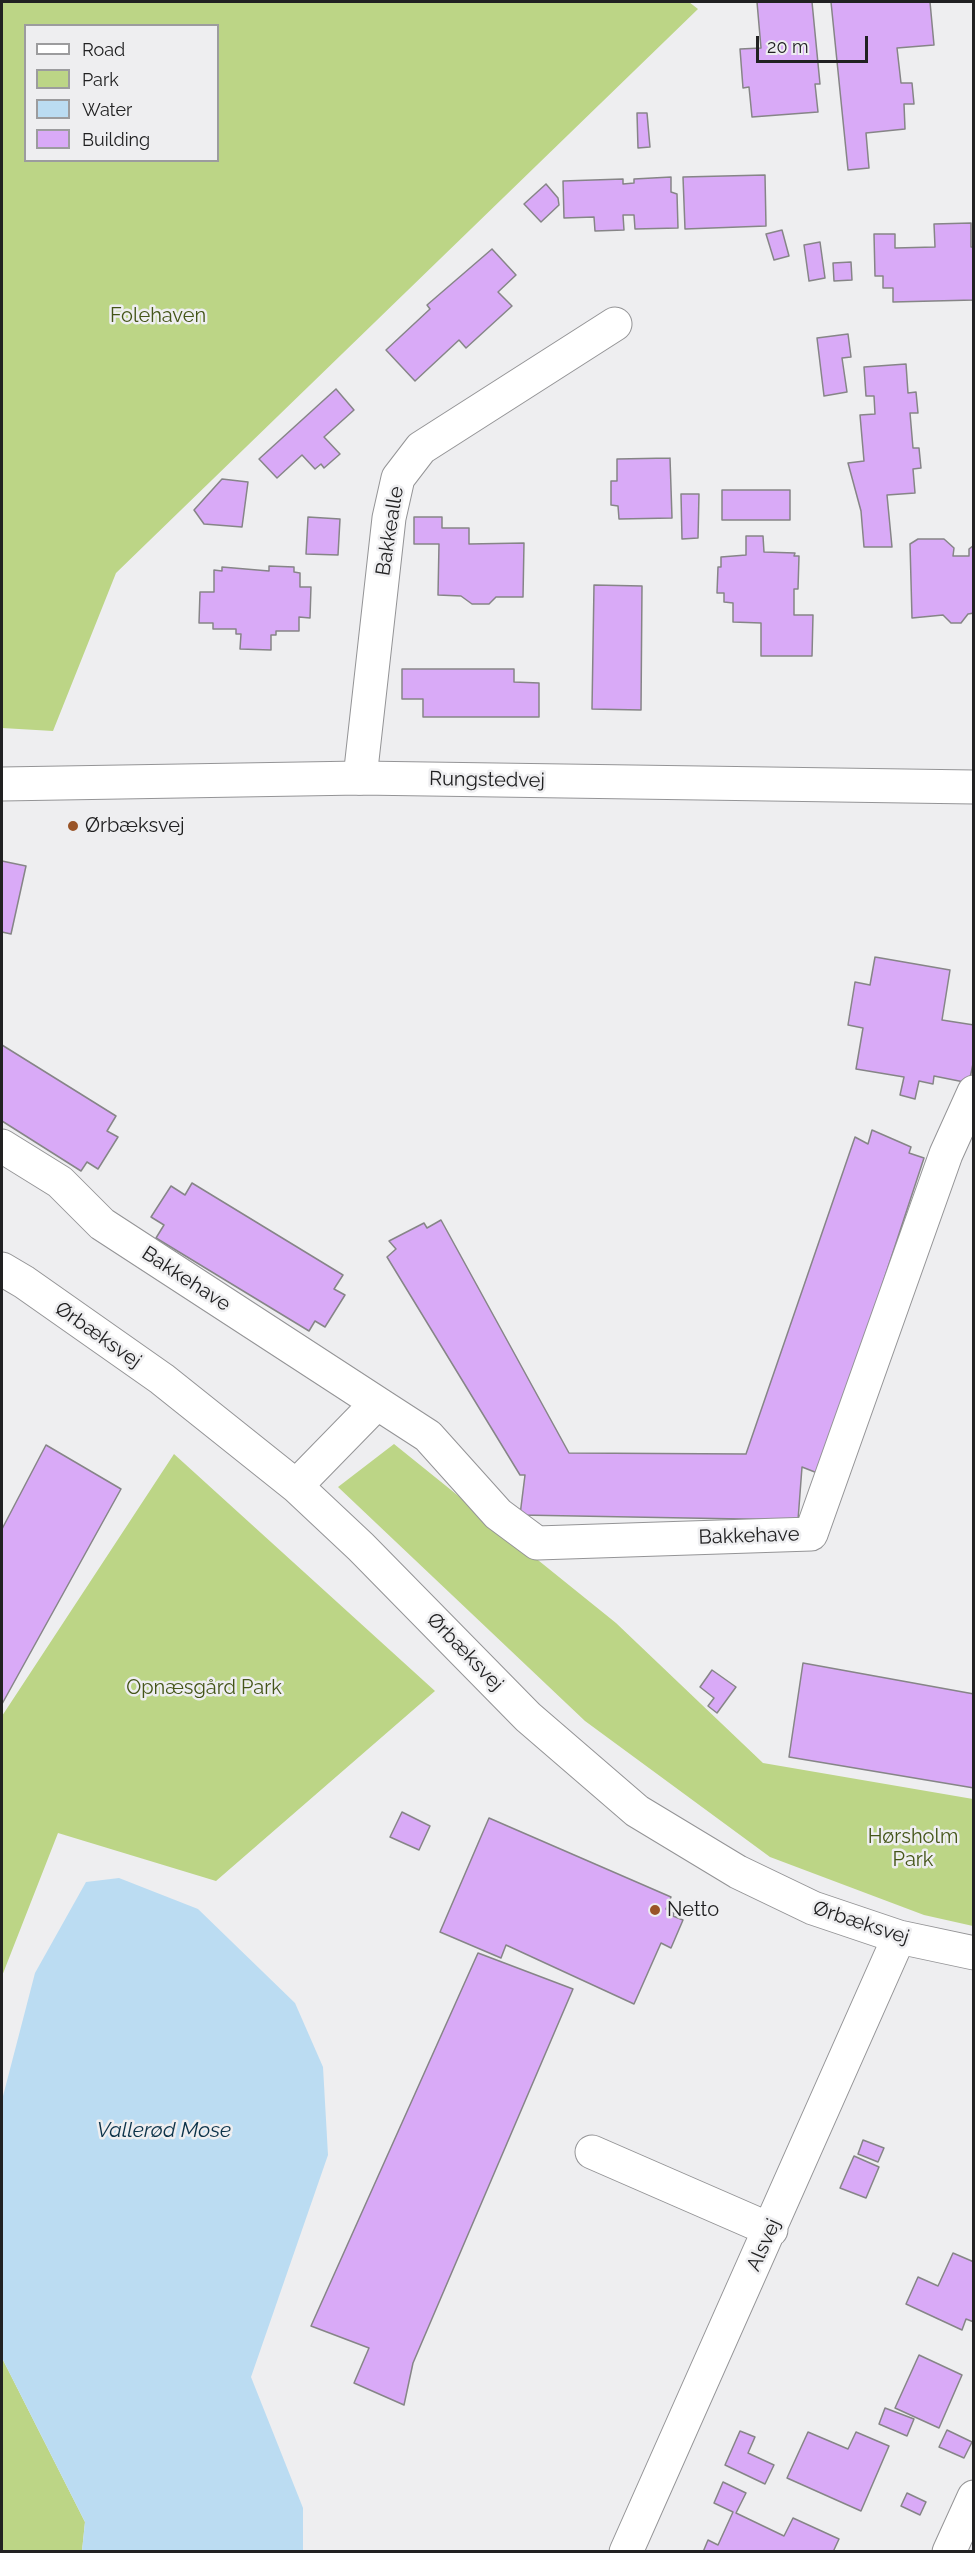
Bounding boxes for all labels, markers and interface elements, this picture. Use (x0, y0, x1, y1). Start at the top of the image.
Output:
legend (24, 24, 219, 162)
scale bar (759, 24, 872, 62)
text: 20 m (767, 36, 809, 57)
text: Road (82, 39, 125, 60)
text: Park (82, 69, 119, 90)
text: Water (82, 99, 132, 120)
text: Building (82, 129, 150, 150)
park label: Folehaven (110, 304, 206, 328)
street label: Bakkealle (371, 485, 409, 577)
street label: Rungstedvej (429, 767, 545, 793)
place label: Ørbæksvej (85, 814, 185, 838)
marker: Ørbæksvej (66, 819, 80, 833)
street label: Bakkehave (137, 1241, 235, 1317)
street label: Ørbæksvej (50, 1297, 146, 1373)
street label: Bakkehave (698, 1522, 800, 1550)
street label: Ørbæksvej (422, 1608, 508, 1696)
park label: Opnæsgård Park (126, 1676, 282, 1700)
park label: Hørsholm Park (868, 1825, 958, 1872)
street label: Ørbæksvej (810, 1896, 912, 1950)
place label: Netto (667, 1898, 719, 1922)
marker: Netto (648, 1903, 662, 1917)
water label: Vallerød Mose (97, 2118, 231, 2144)
street label: Alsvej (742, 2215, 786, 2275)

